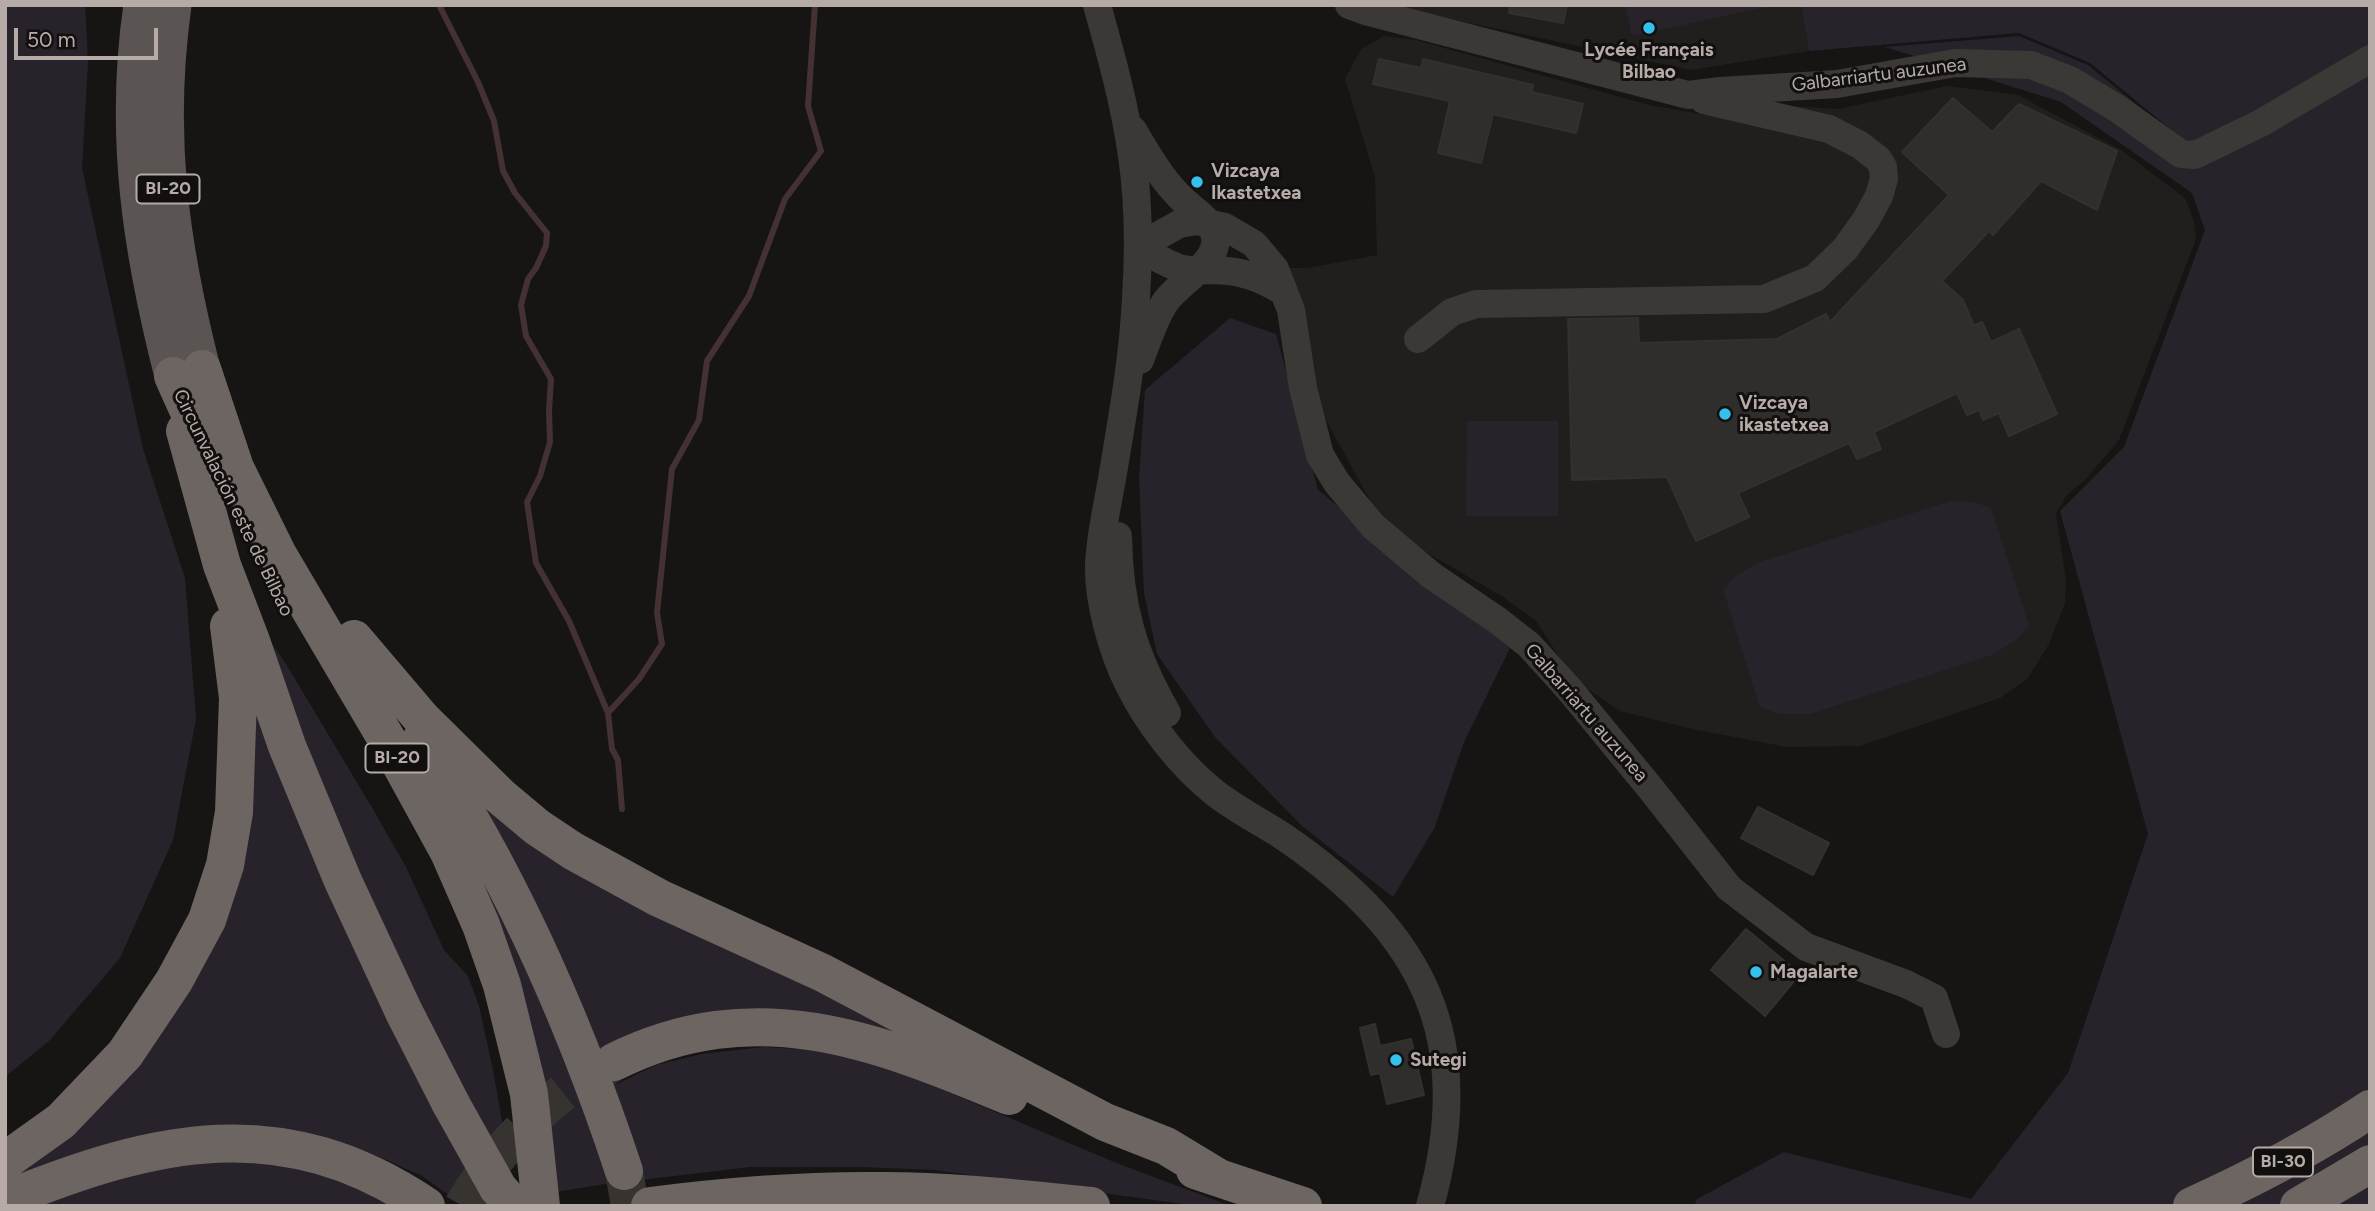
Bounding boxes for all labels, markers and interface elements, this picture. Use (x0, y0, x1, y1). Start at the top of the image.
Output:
scale bar (18, 14, 161, 58)
marker: Lycée Français Bilbao (1641, 20, 1657, 36)
text: 50 m (27, 27, 76, 52)
place label: Lycée Français Bilbao (1584, 39, 1714, 83)
street label: Galbarriartu auzunea (1790, 53, 1968, 97)
place label: Vizcaya Ikastetxea (1211, 160, 1301, 204)
road number: BI-20 (136, 174, 200, 204)
marker: Vizcaya Ikastetxea (1189, 174, 1205, 190)
street label: Circunvalación este de Bilbao (168, 386, 298, 620)
place label: Vizcaya ikastetxea (1739, 392, 1829, 436)
marker: Vizcaya ikastetxea (1717, 406, 1733, 422)
street label: Galbarriartu auzunea (1520, 639, 1652, 787)
road number: BI-20 (366, 744, 428, 772)
place label: Magalarte (1770, 961, 1858, 983)
marker: Magalarte (1748, 964, 1764, 980)
place label: Sutegi (1410, 1049, 1467, 1071)
marker: Sutegi (1388, 1052, 1404, 1068)
road number: BI-30 (2253, 1148, 2313, 1176)

